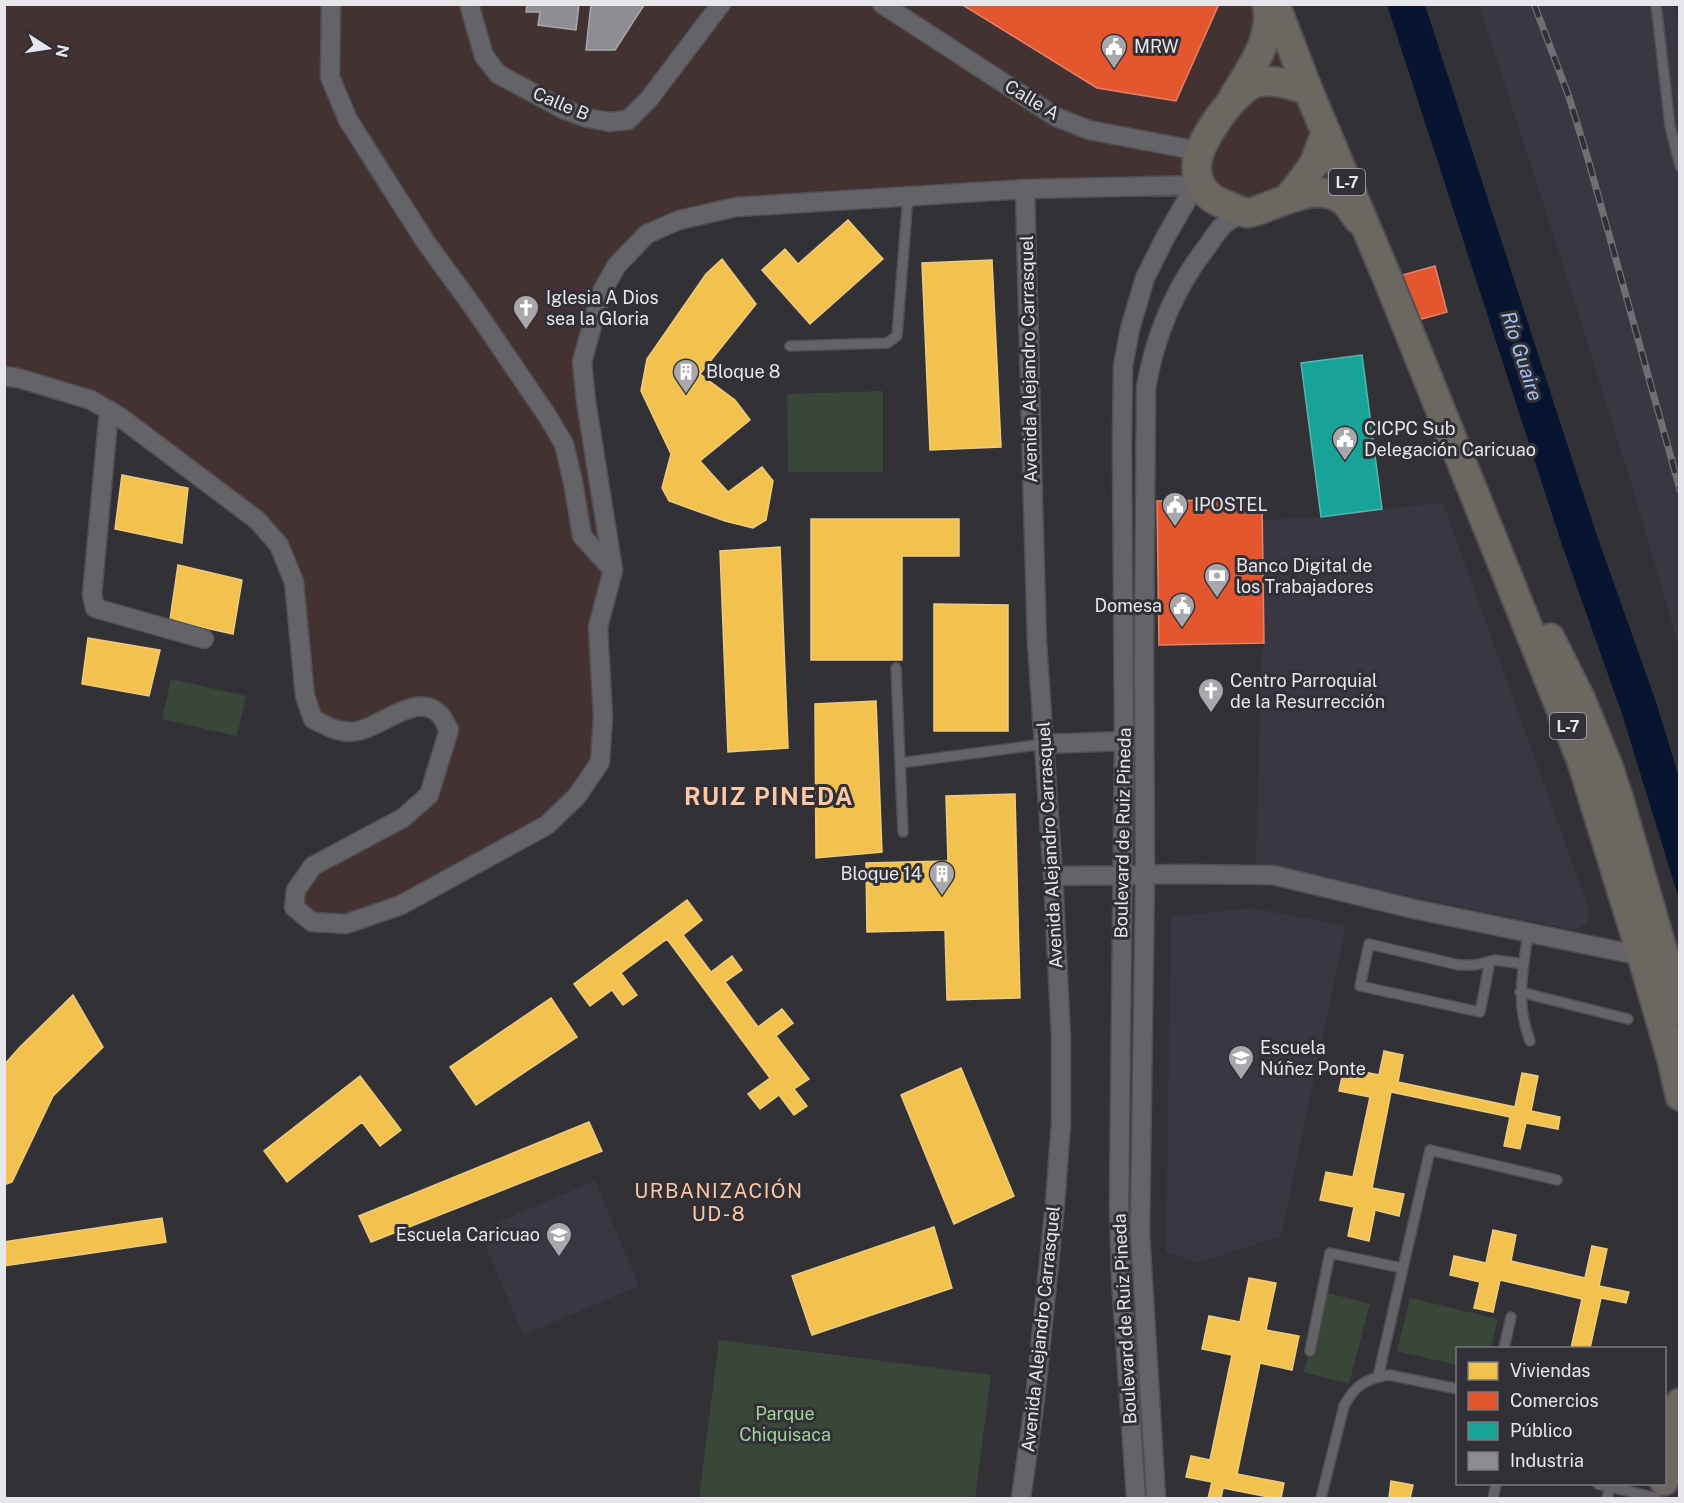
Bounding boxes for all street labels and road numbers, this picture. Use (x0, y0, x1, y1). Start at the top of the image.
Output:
street label: Calle A (1001, 75, 1063, 124)
street label: Calle B (530, 82, 592, 125)
road number: L-7 (1329, 169, 1365, 195)
street label: Avenida Alejandro Carrasquel (1016, 235, 1041, 483)
road number: L-7 (1550, 713, 1586, 739)
street label: Avenida Alejandro Carrasquel (1033, 721, 1066, 969)
street label: Boulevard de Ruiz Pineda (1110, 727, 1135, 939)
street label: Avenida Alejandro Carrasquel (1017, 1205, 1064, 1453)
street label: Boulevard de Ruiz Pineda (1108, 1213, 1141, 1425)

